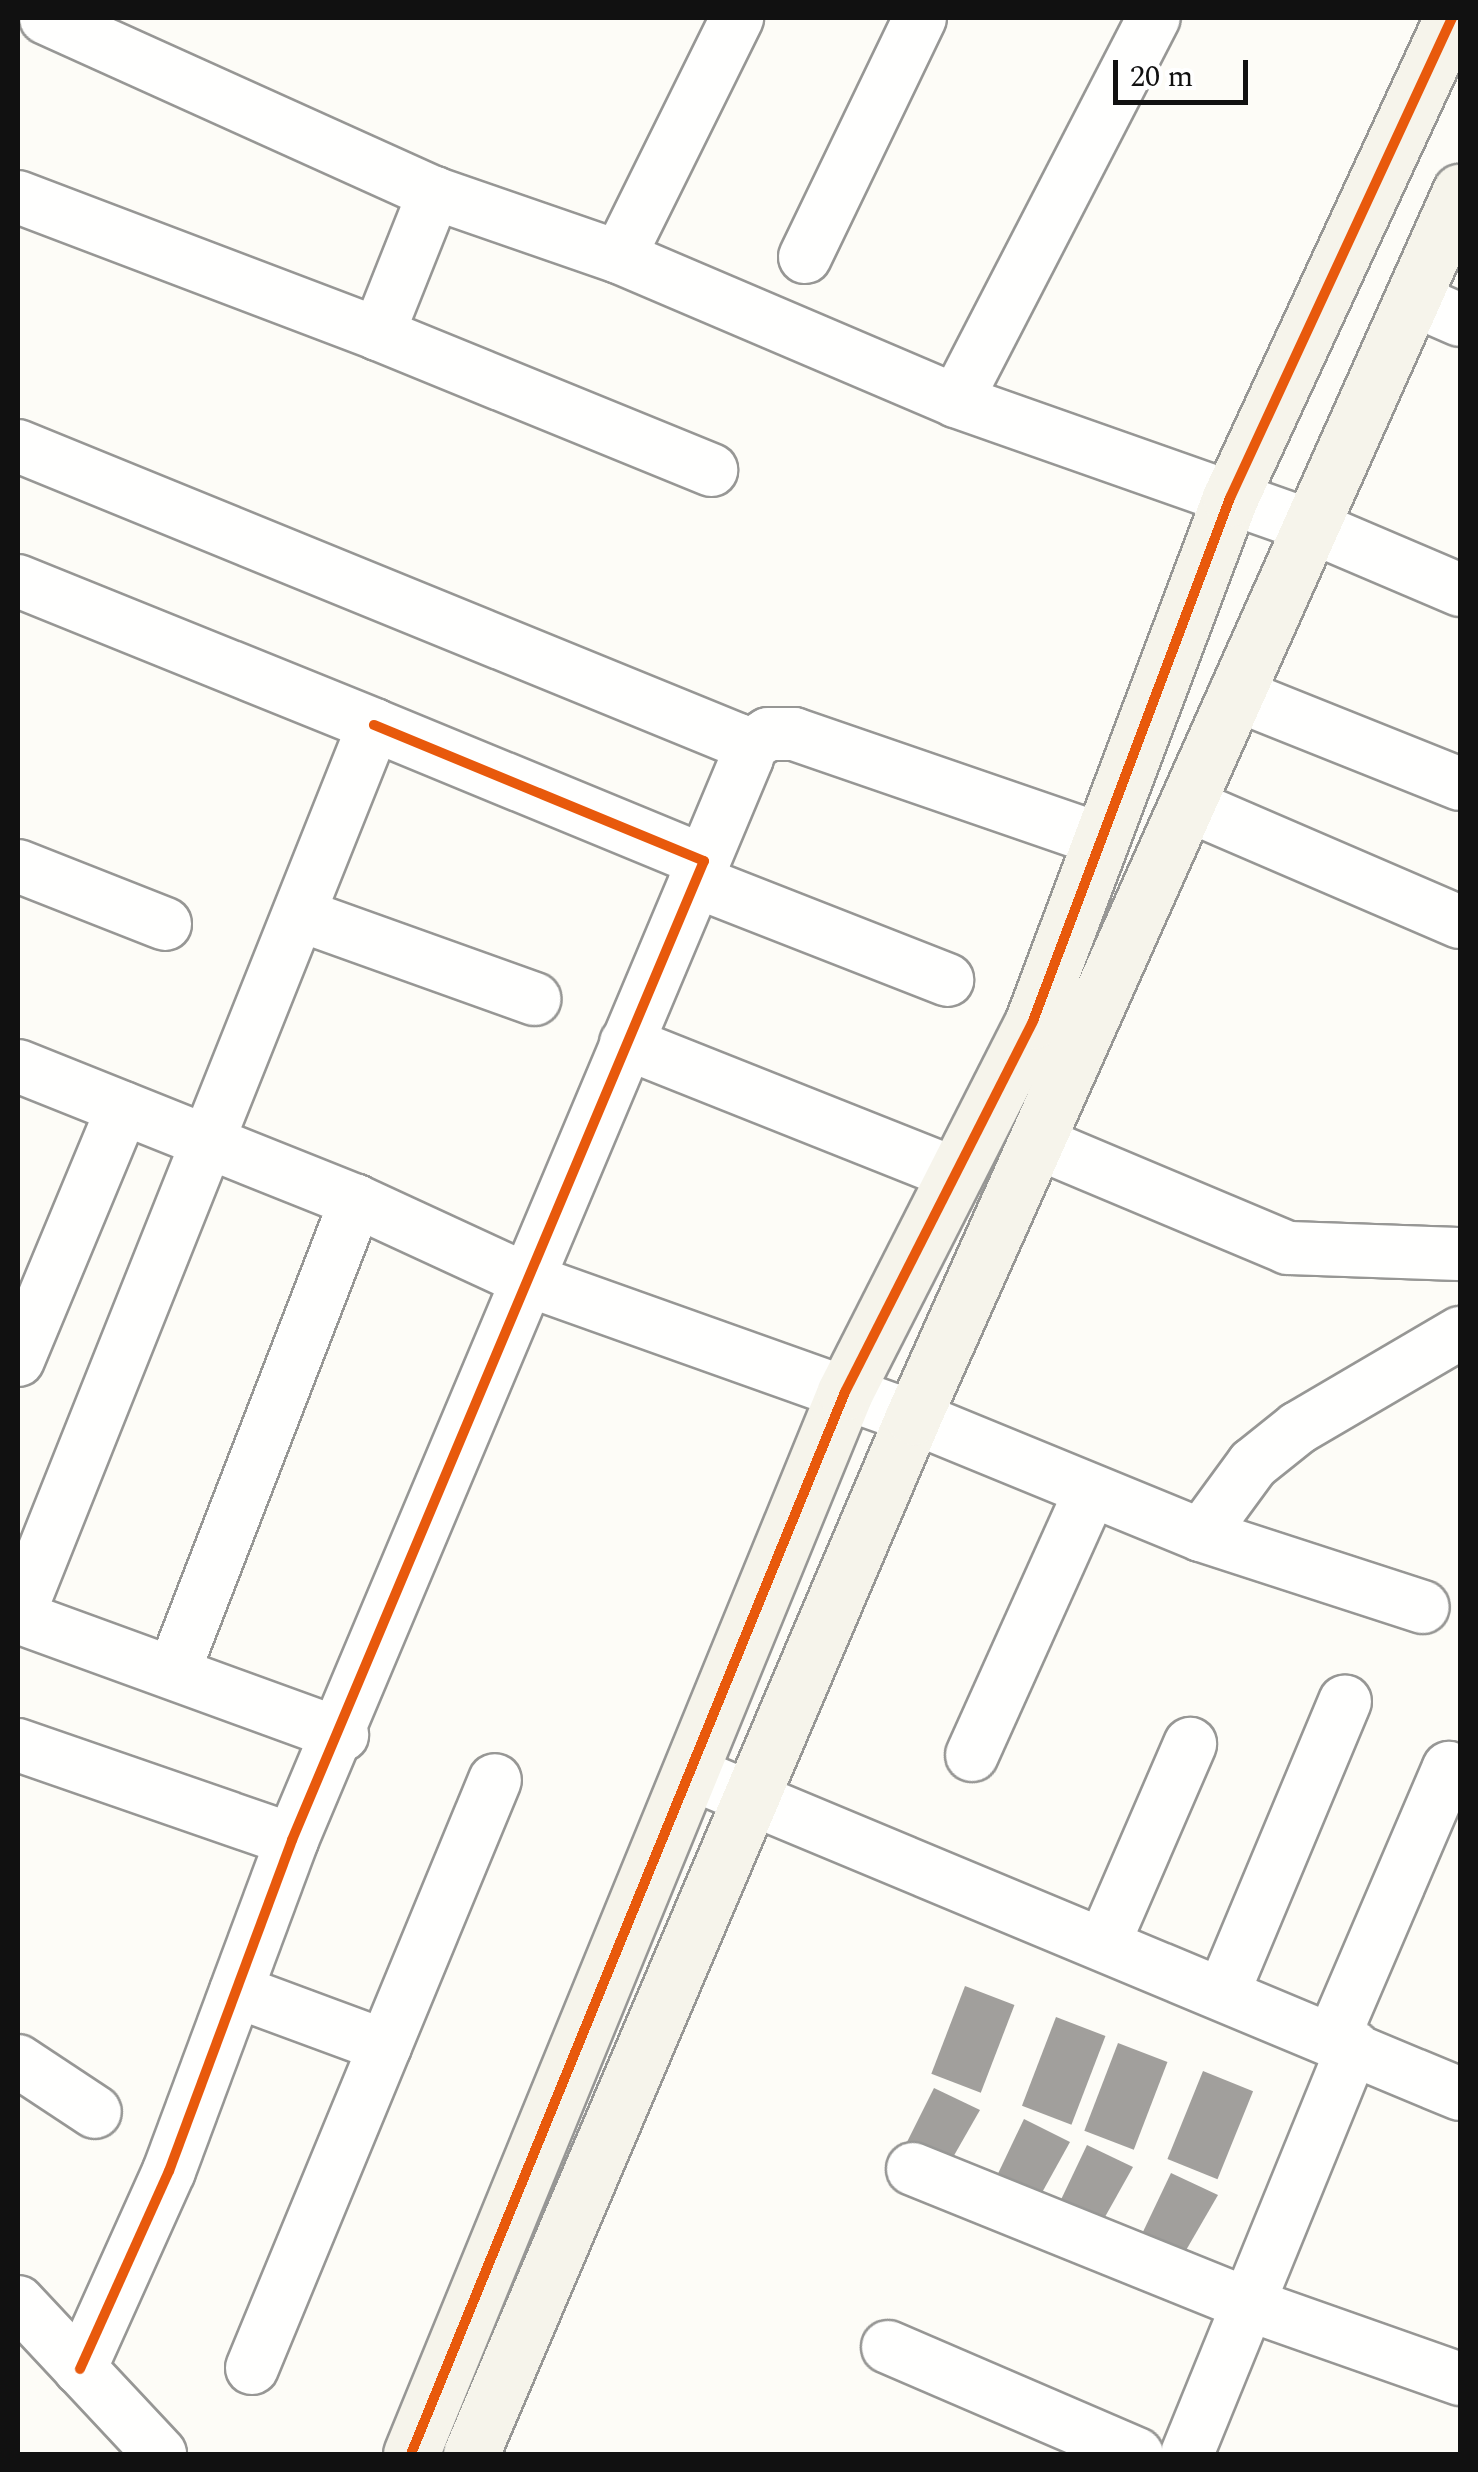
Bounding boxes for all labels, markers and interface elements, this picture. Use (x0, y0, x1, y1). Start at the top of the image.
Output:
scale bar (1118, 40, 1253, 102)
text: 20 m (1130, 54, 1193, 100)

